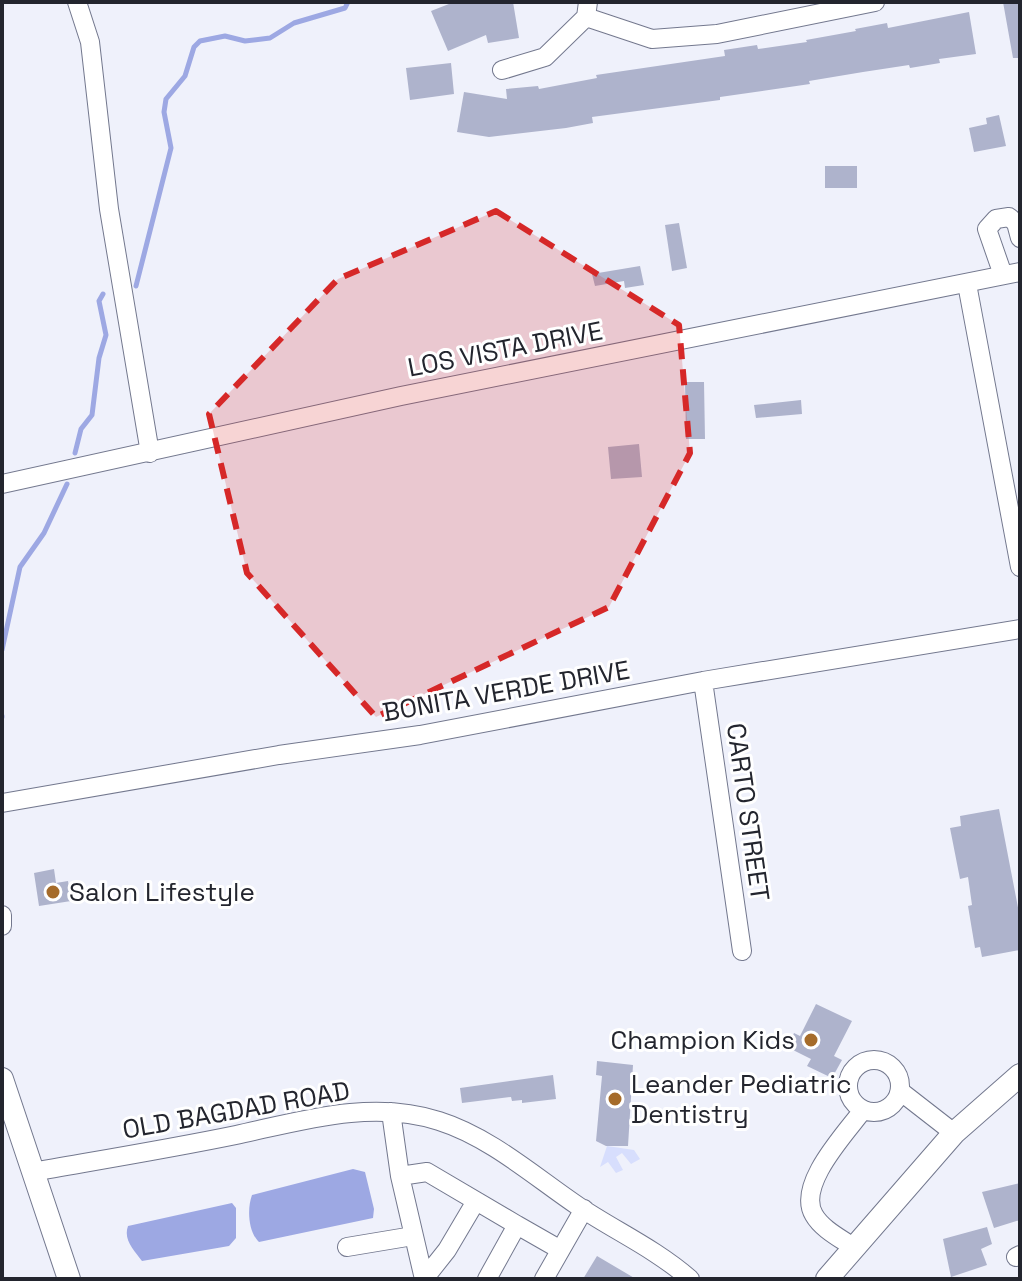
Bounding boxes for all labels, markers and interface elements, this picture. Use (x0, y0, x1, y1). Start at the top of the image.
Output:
street label: LOS VISTA DRIVE (405, 313, 605, 385)
street label: BONITA VERDE DRIVE (380, 653, 632, 729)
street label: CARTO STREET (719, 721, 777, 903)
place label: Salon Lifestyle (69, 875, 255, 909)
marker: Salon Lifestyle (44, 883, 62, 901)
place label: Champion Kids (611, 1023, 795, 1057)
marker: Champion Kids (802, 1031, 820, 1049)
place label: Leander Pediatric Dentistry (631, 1067, 852, 1131)
street label: OLD BAGDAD ROAD (120, 1073, 352, 1147)
marker: Leander Pediatric Dentistry (606, 1090, 624, 1108)

